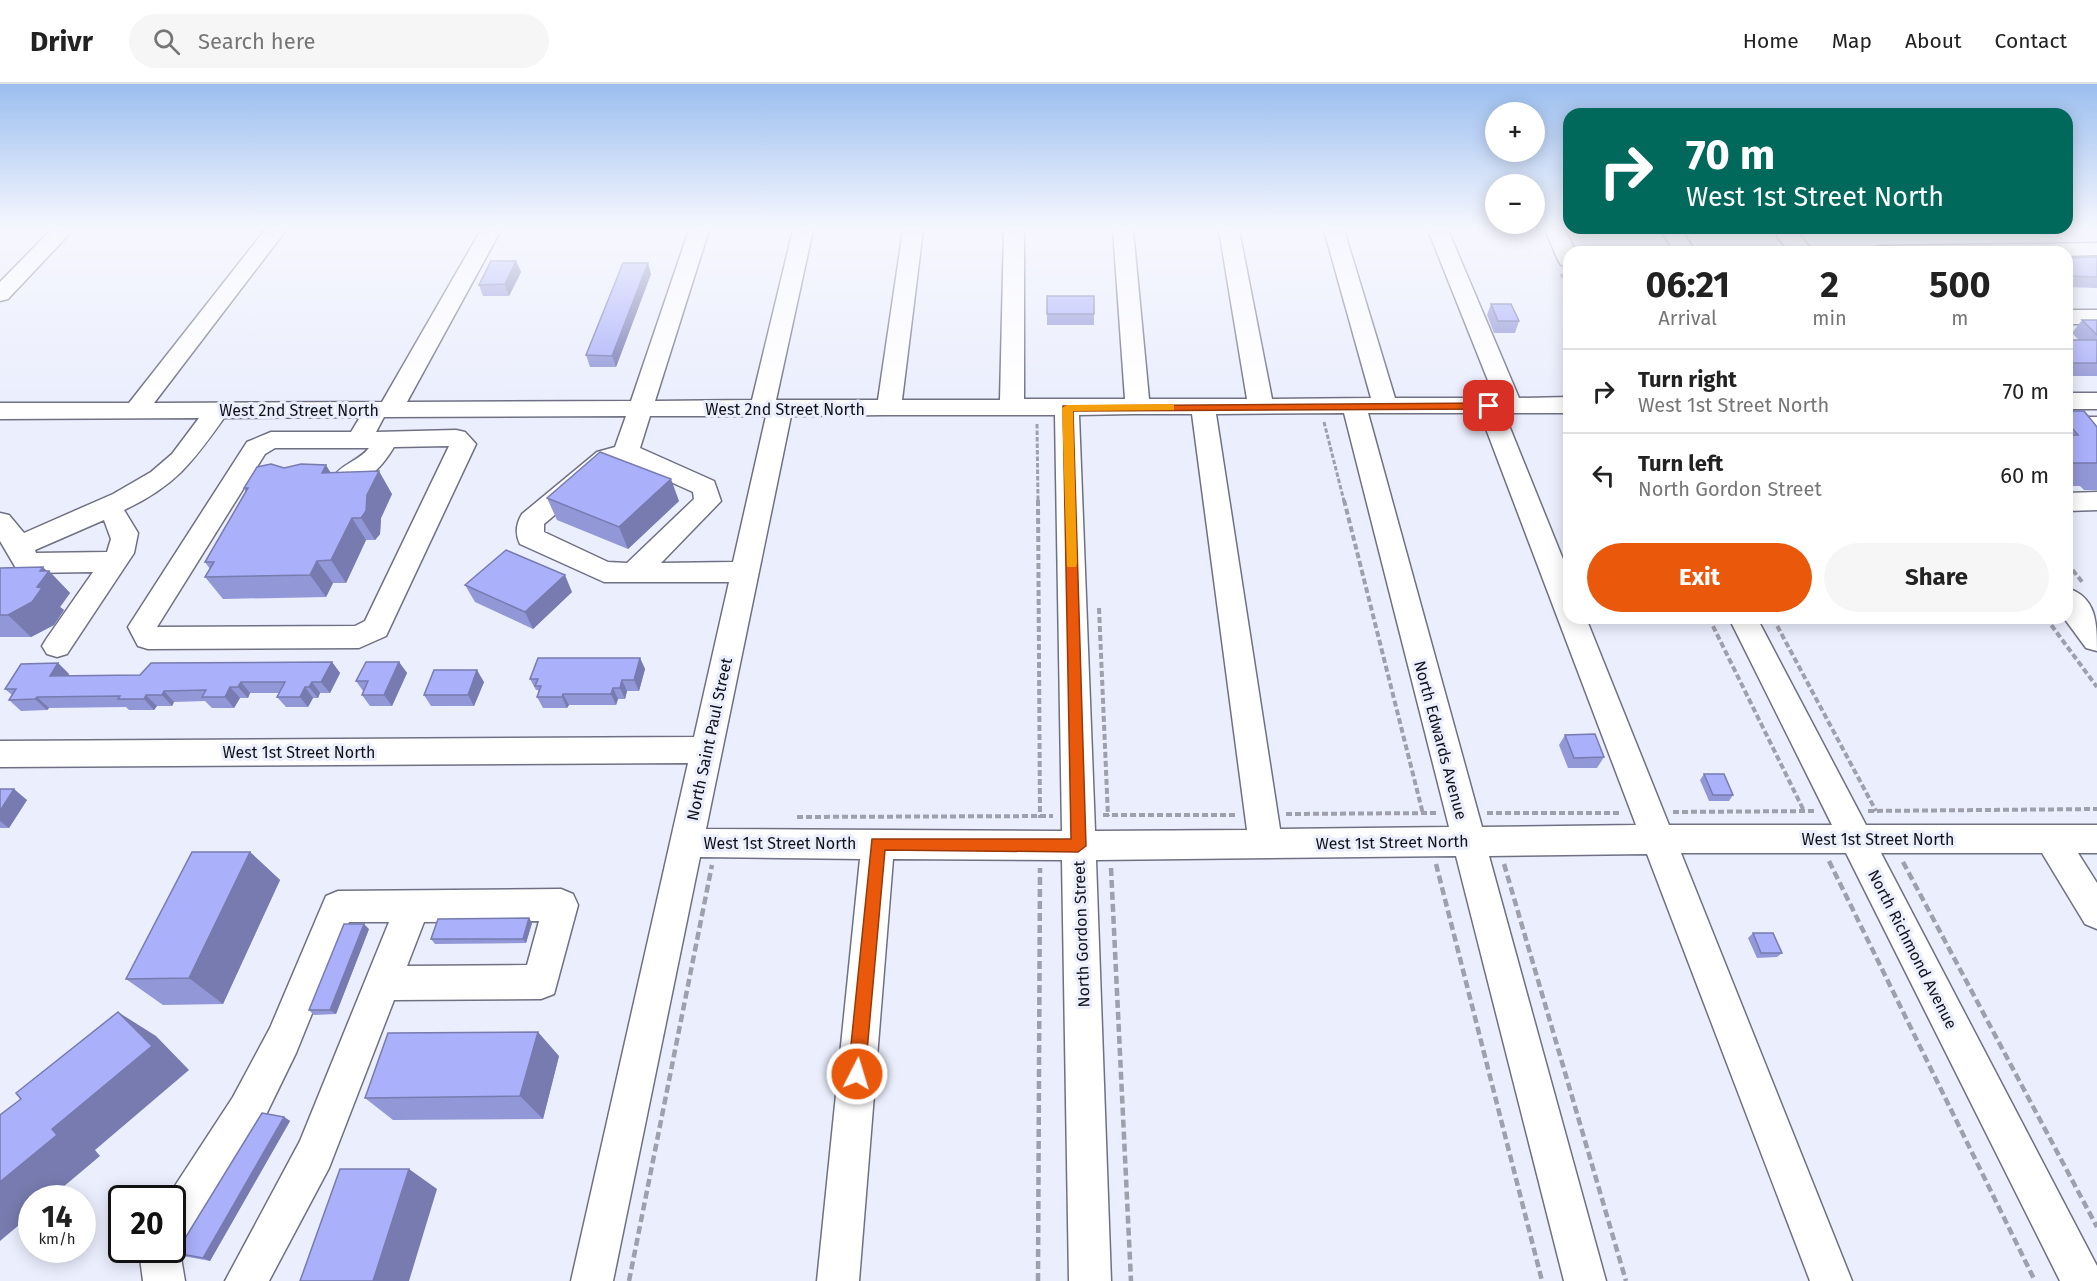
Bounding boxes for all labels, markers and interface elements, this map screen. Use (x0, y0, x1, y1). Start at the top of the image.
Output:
search box (129, 14, 549, 68)
text: Drivr (30, 25, 93, 58)
icon: search (150, 25, 183, 58)
text: Search here (198, 28, 315, 55)
text: Home (1743, 28, 1799, 54)
text: Map (1832, 28, 1872, 54)
text: About (1905, 28, 1962, 54)
text: Contact (1995, 28, 2067, 54)
map controls (1485, 102, 1545, 234)
button: + (1485, 102, 1545, 162)
text: 70 m (1686, 130, 1775, 180)
icon: right (1587, 132, 1665, 210)
button: − (1485, 174, 1545, 234)
text: West 1st Street North (1686, 181, 1944, 213)
text: 06:21 (1645, 263, 1730, 307)
text: 2 (1820, 263, 1839, 307)
text: 500 (1929, 263, 1991, 307)
text: Arrival (1658, 306, 1717, 330)
text: min (1812, 306, 1847, 330)
text: m (1951, 306, 1968, 330)
text: Turn right (1638, 366, 1737, 393)
icon: right (1587, 375, 1620, 408)
text: 70 m (2003, 378, 2049, 405)
pin (1463, 380, 1514, 431)
icon: arrive (1472, 389, 1505, 422)
text: West 1st Street North (1638, 393, 1829, 417)
street label: West 2nd Street North (705, 400, 865, 419)
street label: West 2nd Street North (219, 401, 379, 420)
text: Turn left (1638, 450, 1723, 477)
icon: left (1587, 459, 1620, 492)
text: 60 m (2000, 462, 2049, 489)
text: North Gordon Street (1638, 477, 1822, 501)
button: Exit (1587, 543, 1812, 612)
button: Share (1824, 543, 2049, 612)
street label: North Saint Paul Street (683, 656, 736, 822)
street label: North Edwards Avenue (1410, 659, 1471, 822)
street label: West 1st Street North (223, 743, 375, 762)
street label: West 1st Street North (1802, 830, 1954, 849)
street label: West 1st Street North (1315, 832, 1469, 853)
street label: West 1st Street North (704, 834, 856, 853)
street label: North Gordon Street (1069, 860, 1094, 1008)
street label: North Richmond Avenue (1864, 866, 1961, 1032)
position arrow (825, 1042, 889, 1106)
speed limit sign: 20 (108, 1185, 186, 1263)
text: 14 (42, 1199, 72, 1235)
text: km/h (38, 1230, 76, 1248)

